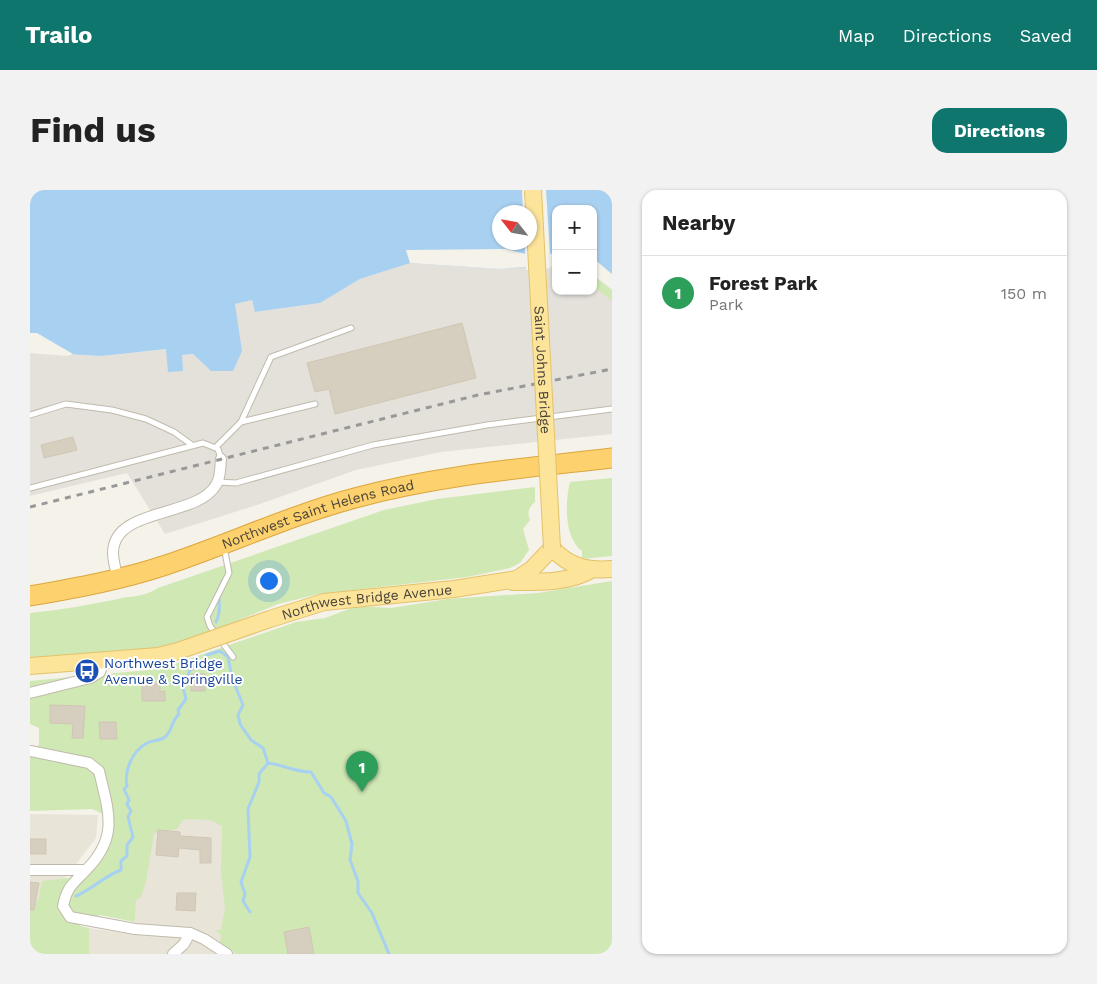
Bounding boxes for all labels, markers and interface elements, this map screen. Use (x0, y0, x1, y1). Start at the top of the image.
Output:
text: Trailo (25, 21, 92, 49)
text: Map (838, 25, 875, 46)
text: Directions (903, 25, 992, 46)
text: Saved (1020, 25, 1072, 46)
button: Directions (932, 108, 1067, 153)
text: Find us (30, 109, 156, 151)
north arrow (492, 205, 537, 250)
map controls (552, 205, 597, 295)
button: + (552, 205, 597, 250)
text: Nearby (662, 210, 735, 235)
button: − (552, 250, 597, 295)
text: Forest Park (709, 272, 818, 295)
text: 1 (675, 284, 681, 303)
text: 150 m (1001, 284, 1047, 303)
text: Park (709, 295, 743, 314)
street label: Saint Johns Bridge (531, 305, 554, 434)
street label: Northwest Saint Helens Road (219, 476, 415, 552)
your location (256, 568, 282, 594)
street label: Northwest Bridge Avenue (280, 581, 453, 623)
place label: Northwest Bridge Avenue & Springville (104, 655, 243, 687)
bus stop icon: Northwest Bridge Avenue & Springville (74, 658, 100, 684)
pin: 1 (346, 751, 378, 792)

